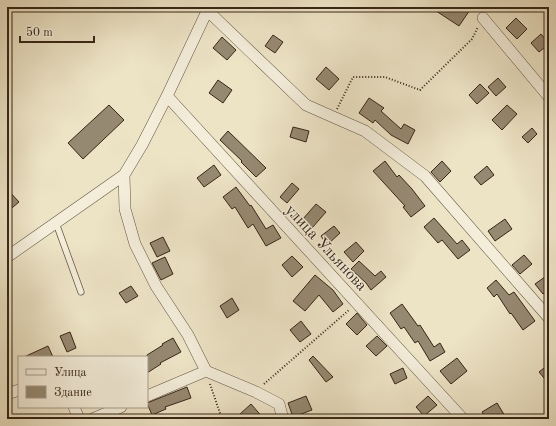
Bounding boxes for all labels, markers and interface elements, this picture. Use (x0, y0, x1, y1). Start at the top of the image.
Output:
scale bar (20, 18, 94, 44)
text: 50 m (26, 26, 53, 39)
street label: улица Ульянова (282, 202, 370, 295)
legend (18, 356, 148, 408)
text: Улица (54, 367, 87, 379)
text: Здание (54, 387, 92, 399)

